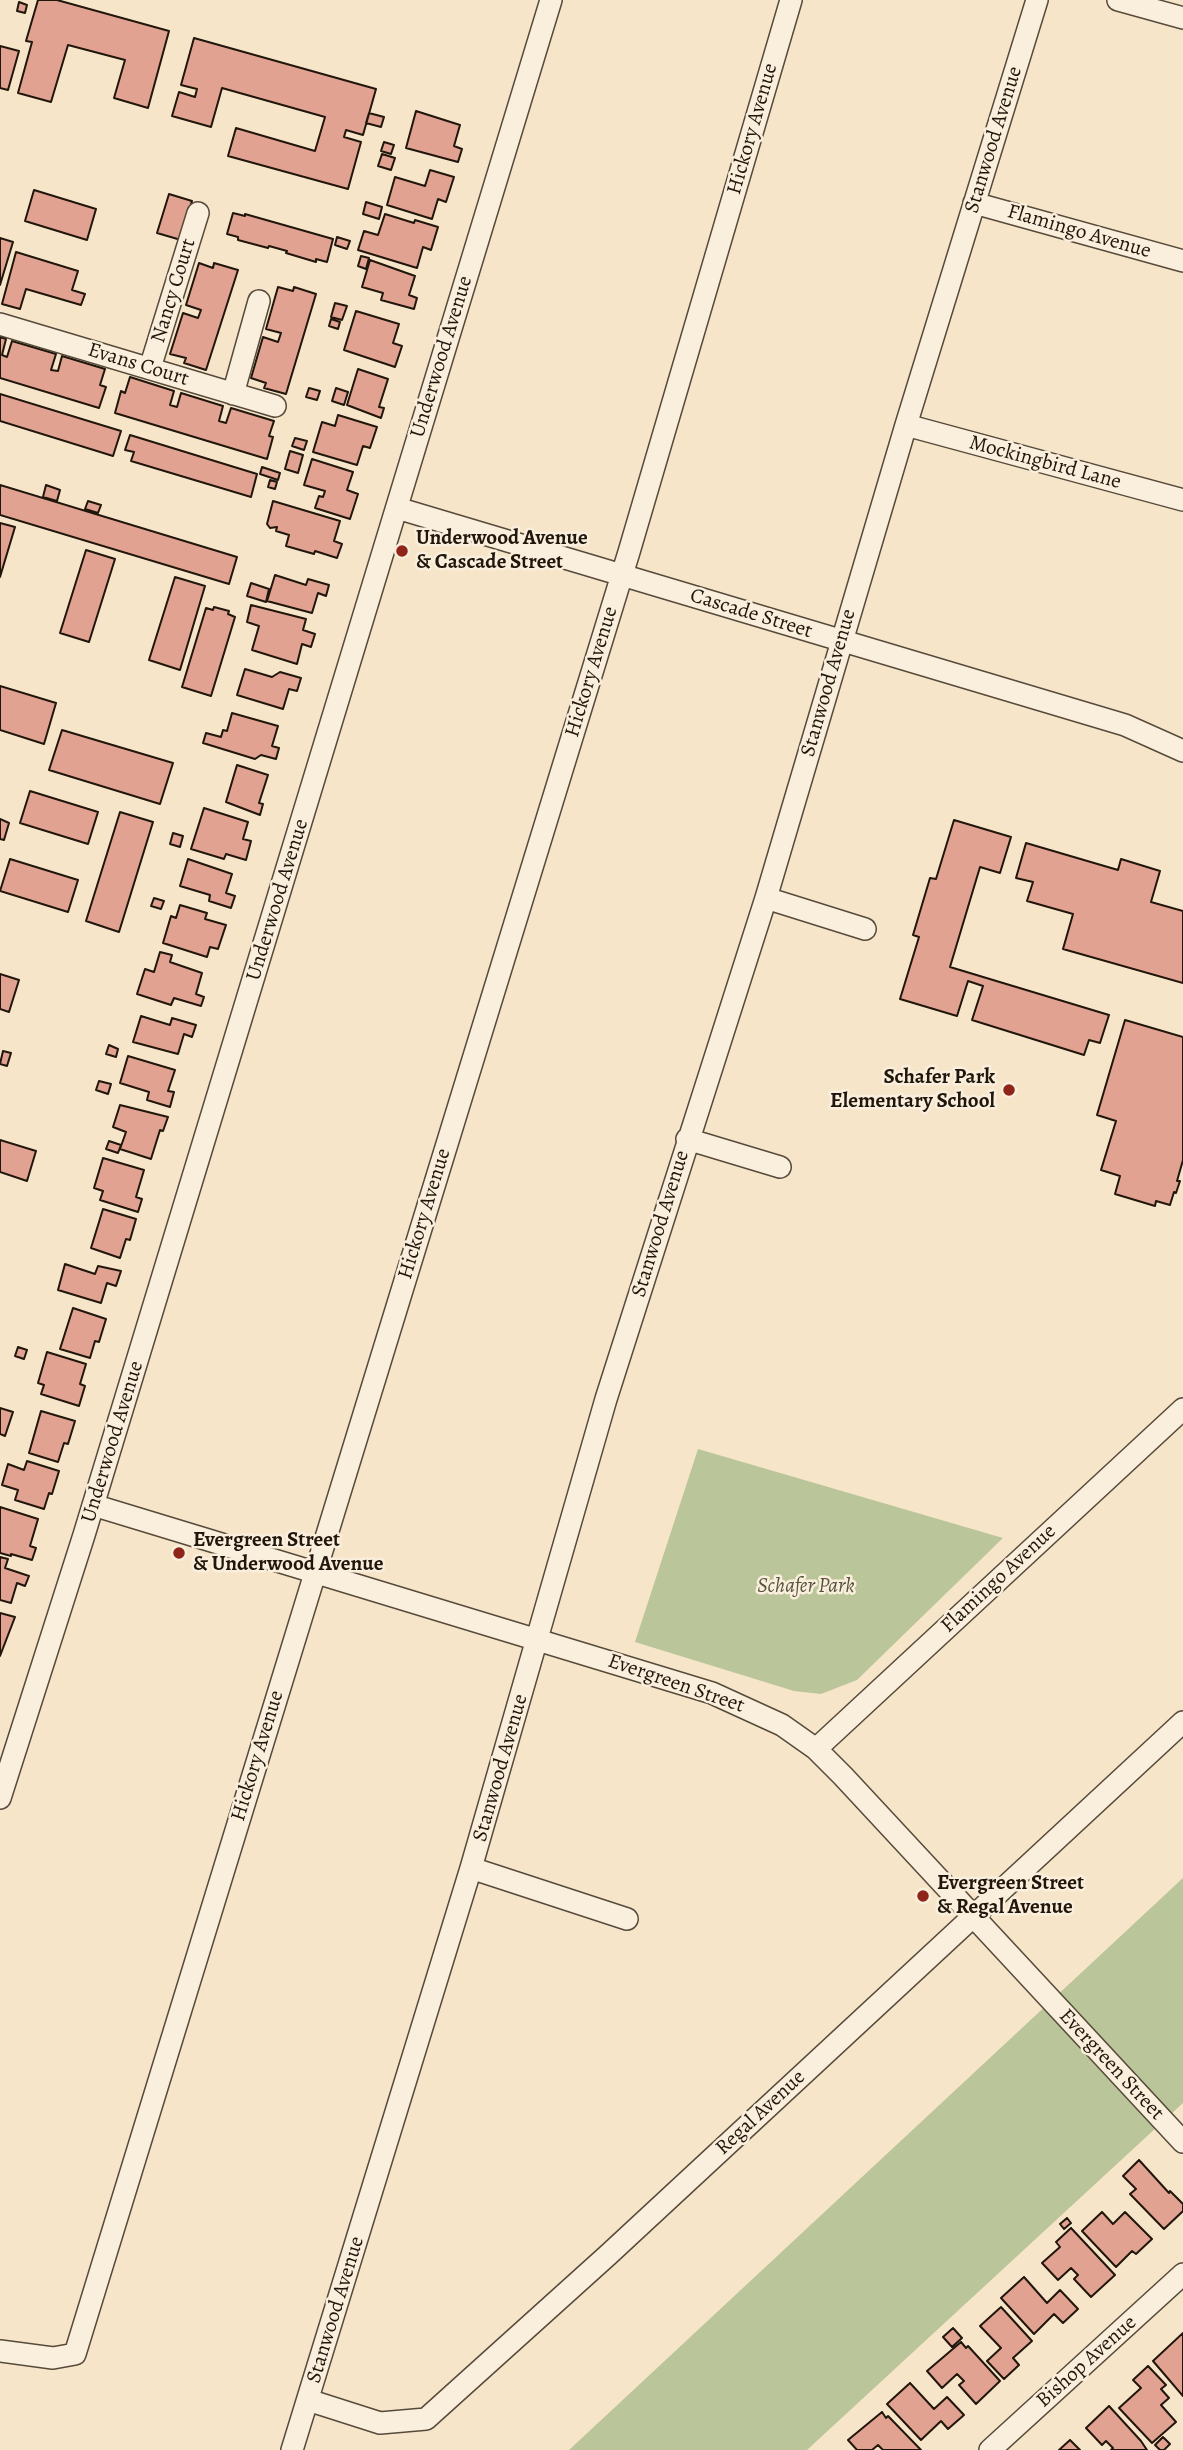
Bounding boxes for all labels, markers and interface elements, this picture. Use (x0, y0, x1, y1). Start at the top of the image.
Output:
street label: Hickory Avenue (722, 60, 784, 198)
street label: Stanwood Avenue (960, 63, 1028, 217)
street label: Flamingo Avenue (1004, 199, 1154, 265)
street label: Nancy Court (146, 236, 202, 346)
street label: Underwood Avenue (405, 273, 479, 441)
street label: Evans Court (84, 338, 192, 392)
street label: Mockingbird Lane (966, 431, 1124, 495)
place label: Underwood Avenue & Cascade Street (416, 526, 588, 576)
marker: Underwood Avenue & Cascade Street (394, 543, 410, 559)
street label: Cascade Street (687, 583, 815, 645)
street label: Hickory Avenue (560, 604, 624, 740)
street label: Stanwood Avenue (796, 606, 862, 760)
street label: Underwood Avenue (241, 816, 315, 984)
place label: Schafer Park Elementary School (830, 1065, 995, 1115)
marker: Schafer Park Elementary School (1001, 1082, 1017, 1098)
street label: Hickory Avenue (393, 1146, 457, 1282)
street label: Stanwood Avenue (627, 1147, 695, 1301)
street label: Underwood Avenue (76, 1358, 150, 1526)
street label: Flamingo Avenue (936, 1519, 1062, 1639)
place label: Evergreen Street & Underwood Avenue (193, 1528, 383, 1578)
marker: Evergreen Street & Underwood Avenue (171, 1545, 187, 1561)
park label: Schafer Park (757, 1574, 855, 1600)
street label: Evergreen Street (604, 1649, 748, 1719)
street label: Hickory Avenue (226, 1688, 290, 1824)
street label: Stanwood Avenue (468, 1691, 534, 1845)
place label: Evergreen Street & Regal Avenue (937, 1871, 1084, 1921)
marker: Evergreen Street & Regal Avenue (915, 1888, 931, 1904)
street label: Evergreen Street (1053, 2004, 1169, 2126)
street label: Regal Avenue (711, 2065, 811, 2161)
street label: Stanwood Avenue (302, 2233, 370, 2387)
street label: Bishop Avenue (1032, 2310, 1142, 2414)

